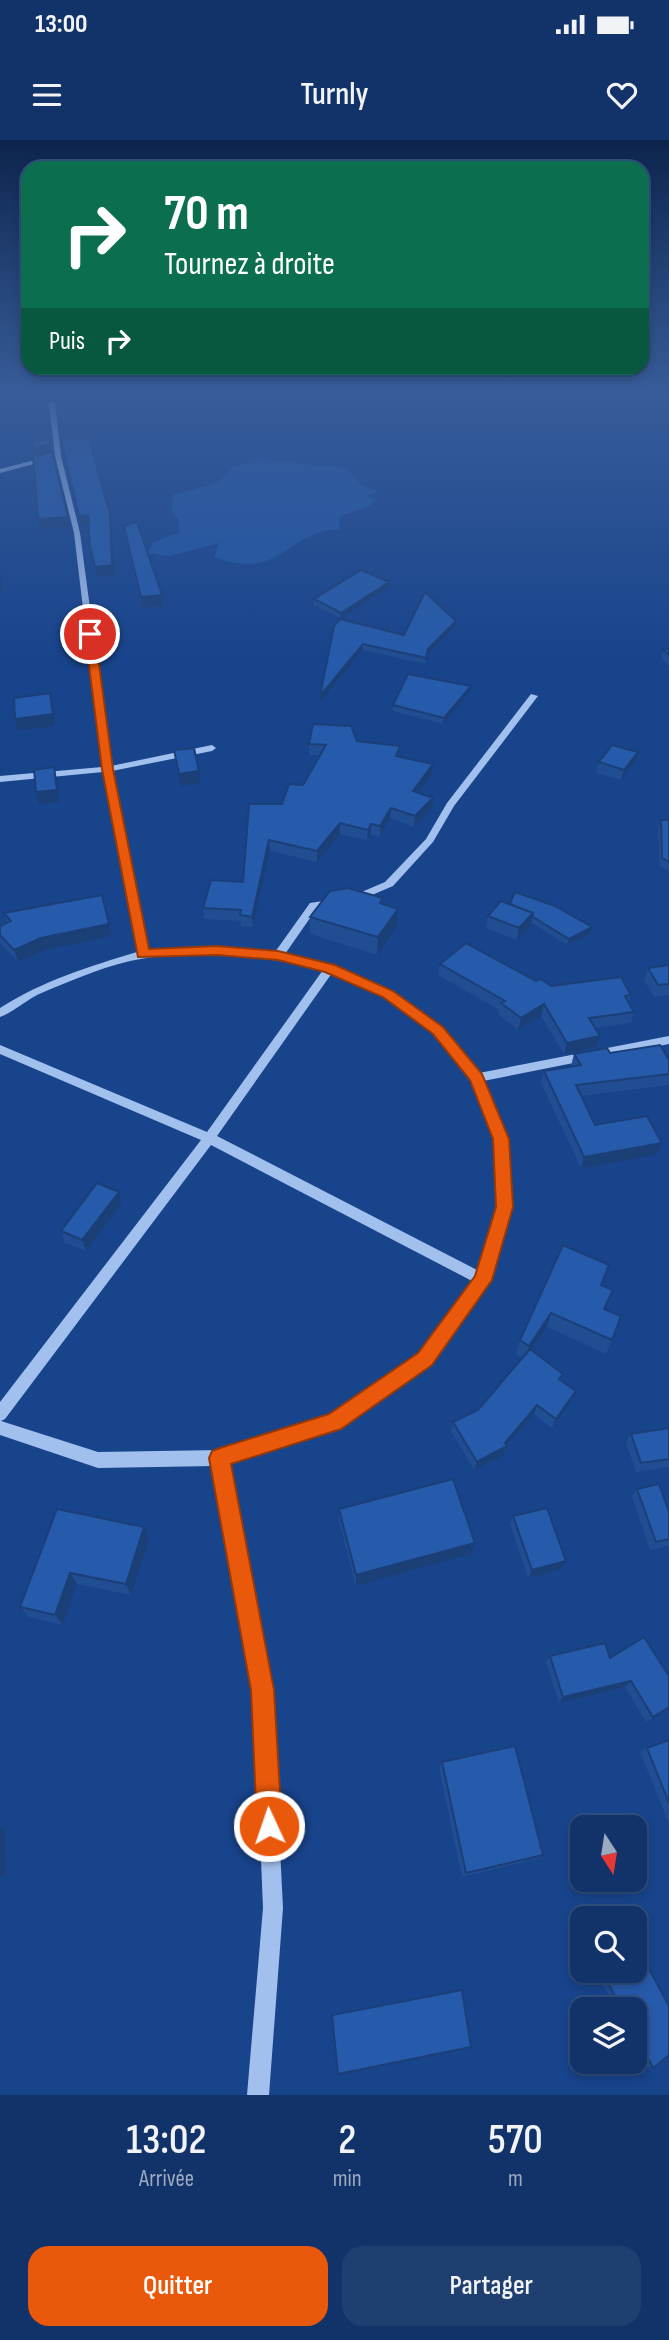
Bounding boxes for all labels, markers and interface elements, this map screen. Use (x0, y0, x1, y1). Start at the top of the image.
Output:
text: 13:00 (35, 9, 87, 40)
text: Turnly (300, 75, 369, 114)
icon: menu (28, 76, 66, 114)
icon: heart (603, 76, 641, 114)
text: 70 m (164, 185, 249, 244)
icon: right (49, 189, 140, 280)
text: Tournez à droite (164, 245, 335, 284)
icon: right (99, 322, 137, 360)
text: Puis (49, 326, 85, 357)
pin (60, 604, 120, 664)
icon: arrive (71, 615, 109, 653)
position arrow (232, 1789, 306, 1863)
north arrow (570, 1815, 648, 1892)
map controls (570, 1815, 647, 2074)
button: search (570, 1906, 647, 1983)
button: layers (570, 1997, 647, 2074)
text: 13:02 (126, 2115, 207, 2166)
text: 2 (338, 2115, 356, 2166)
text: 570 (488, 2115, 543, 2166)
text: Arrivée (139, 2165, 194, 2193)
text: min (333, 2165, 362, 2193)
text: m (508, 2165, 523, 2193)
button: Quitter (28, 2246, 328, 2326)
button: Partager (342, 2246, 641, 2326)

